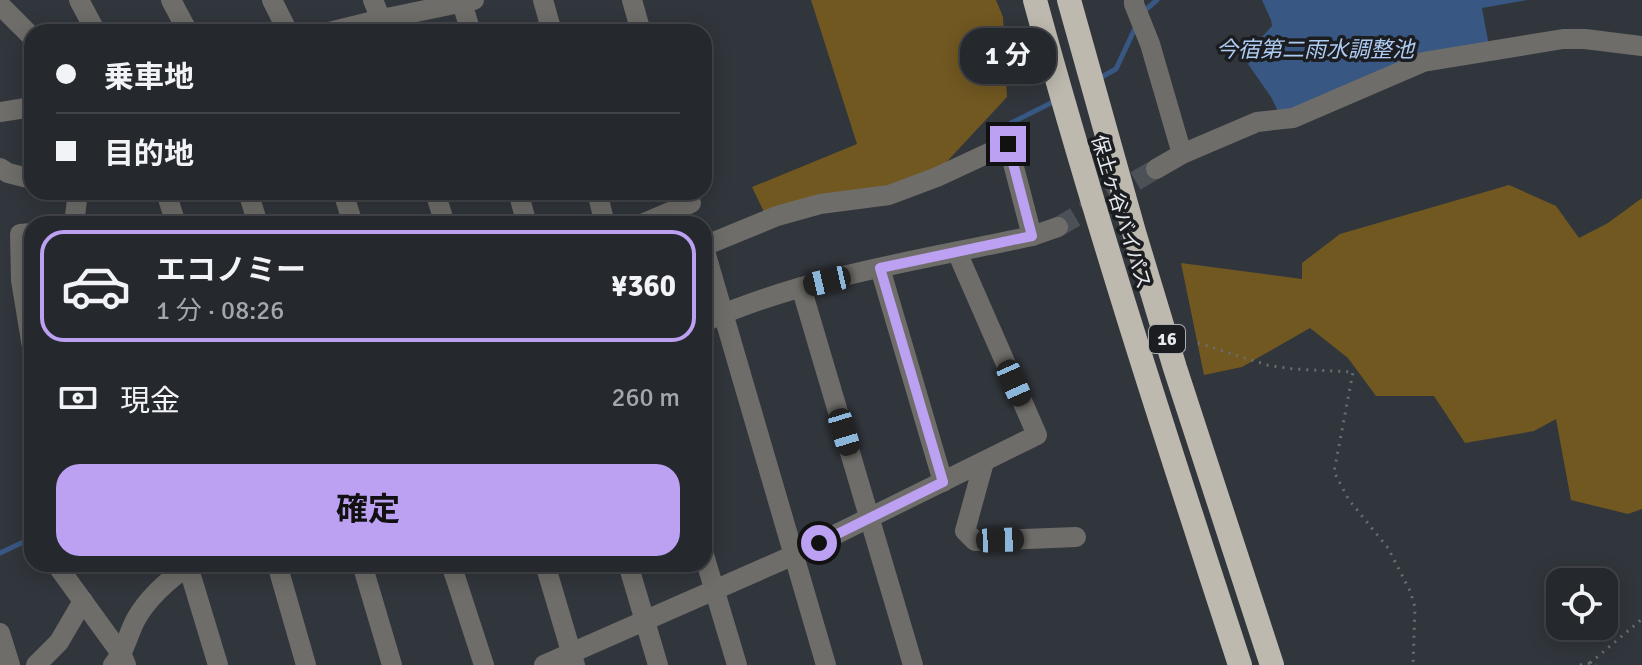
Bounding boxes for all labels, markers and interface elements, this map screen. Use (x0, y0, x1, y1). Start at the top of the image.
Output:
callout: 1 分 (960, 28, 1056, 84)
water label: 今宿第二雨水調整池 (1216, 36, 1416, 63)
text: 1 分 (985, 40, 1031, 72)
text: 乗車地 (104, 59, 194, 96)
route end (990, 126, 1026, 162)
street label: 保土ヶ谷バイパス (1086, 132, 1156, 292)
text: 目的地 (104, 136, 194, 173)
icon: car (60, 250, 132, 322)
text: エコノミー (156, 252, 306, 289)
car (801, 264, 853, 298)
text: ¥360 (611, 268, 676, 305)
text: 1 分 · 08:26 (156, 295, 284, 327)
road number: 16 (1149, 325, 1185, 353)
car (993, 356, 1035, 410)
icon: cash (56, 376, 100, 420)
text: 260 m (611, 382, 680, 414)
text: 現金 (120, 383, 180, 420)
car (826, 406, 862, 458)
button: 確定 (56, 464, 680, 556)
route start (801, 525, 837, 561)
car (976, 527, 1024, 553)
map controls (1546, 568, 1618, 640)
button: locate (1546, 568, 1618, 640)

